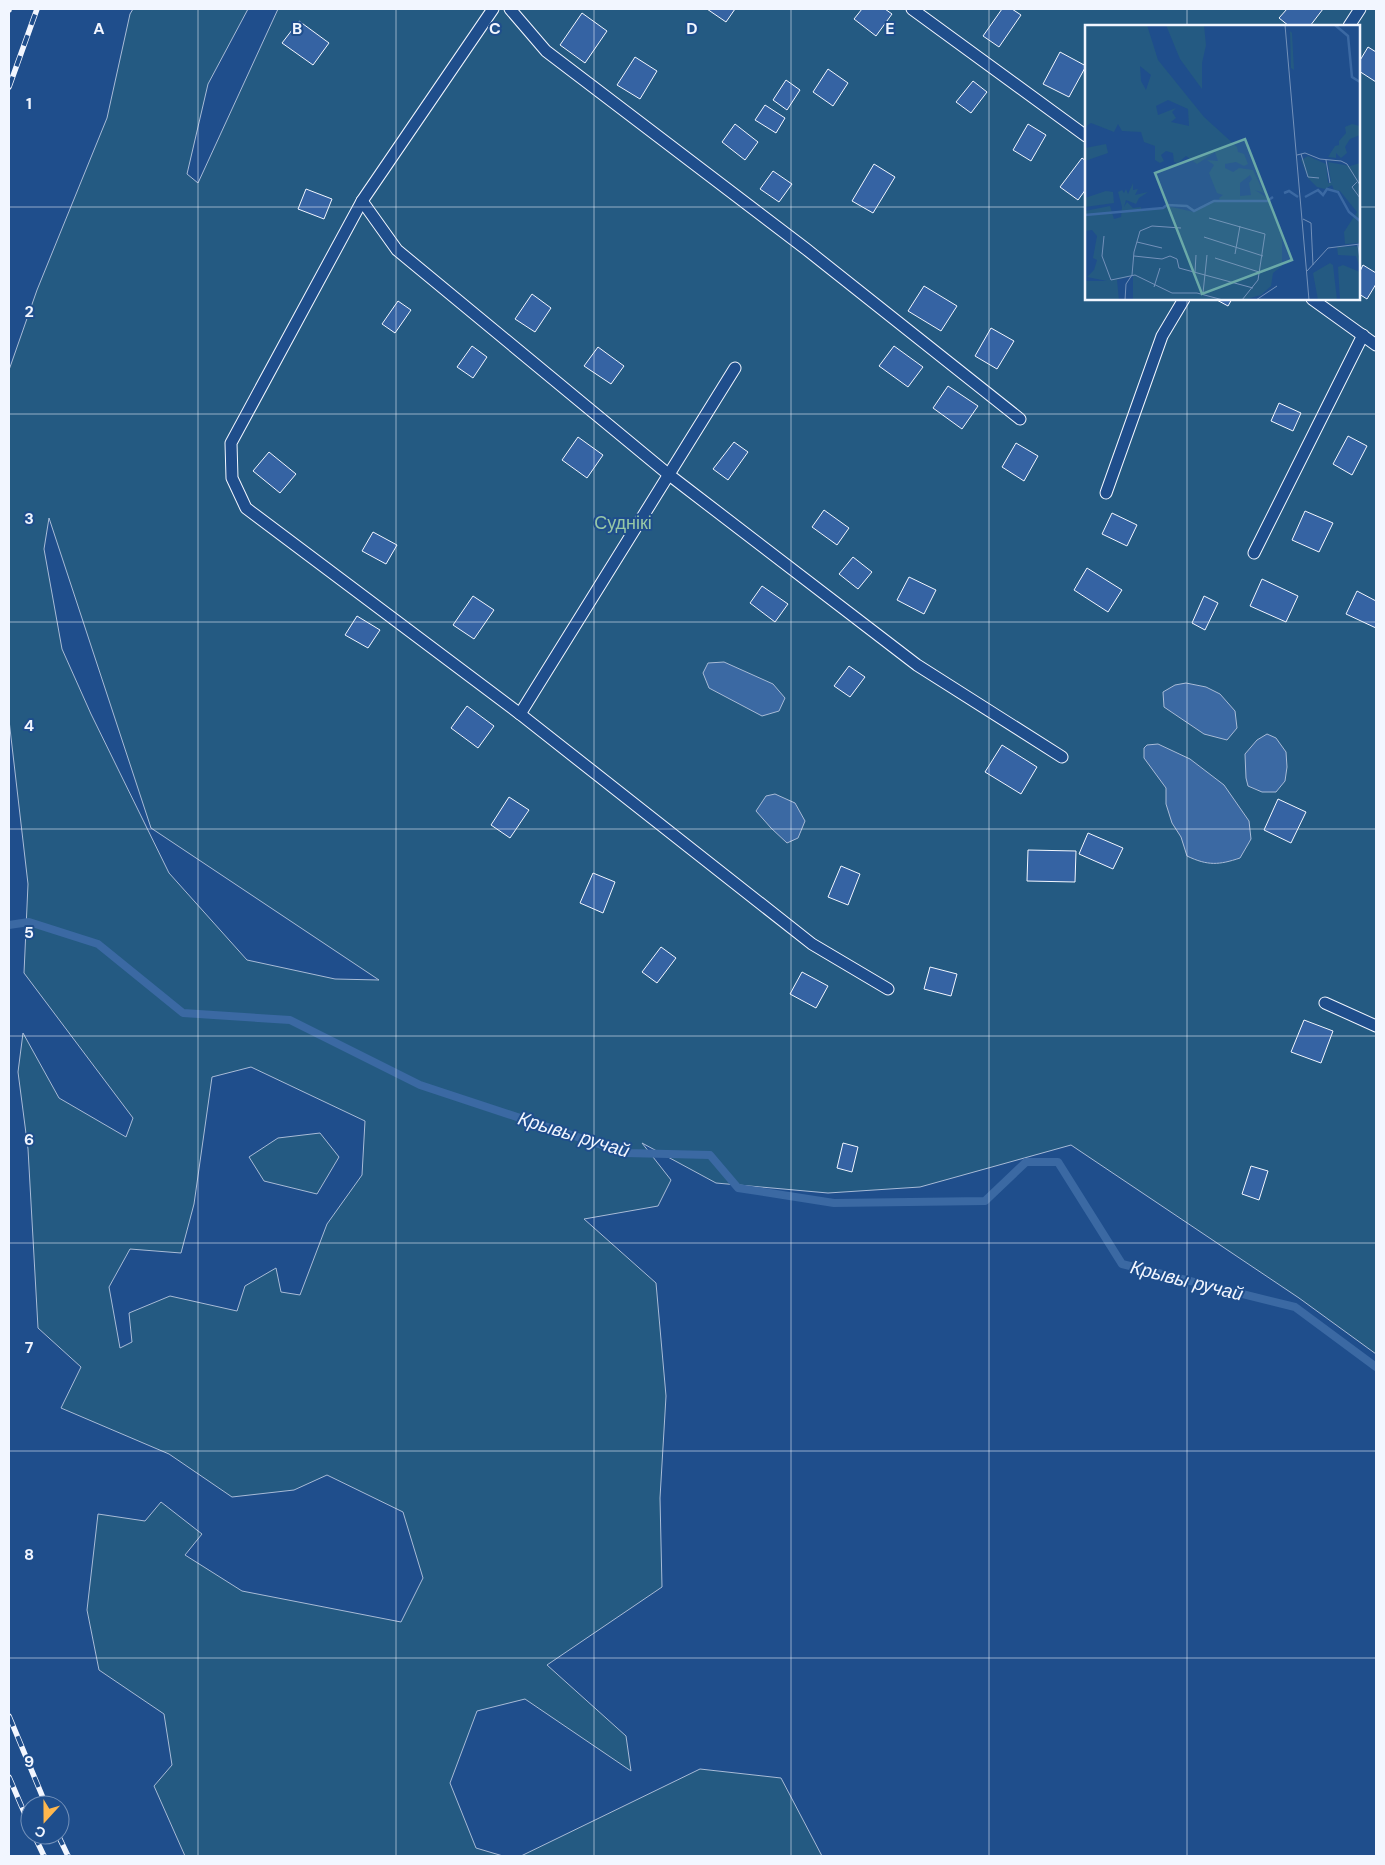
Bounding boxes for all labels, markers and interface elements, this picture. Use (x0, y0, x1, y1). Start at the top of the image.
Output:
text: A (93, 18, 105, 39)
text: B (292, 18, 302, 39)
text: C (489, 18, 501, 39)
text: D (686, 18, 698, 39)
text: E (885, 18, 895, 39)
inset map (1085, 25, 1360, 300)
text: 1 (26, 93, 32, 114)
text: 2 (24, 301, 34, 322)
text: 3 (24, 508, 34, 529)
park label: Суднікі (594, 511, 652, 535)
text: 4 (24, 715, 34, 736)
text: 5 (24, 922, 34, 943)
water label: Крывы ручай (515, 1106, 633, 1163)
text: 6 (24, 1129, 34, 1150)
water label: Крывы ручай (1128, 1254, 1246, 1307)
text: 7 (25, 1337, 34, 1358)
text: 8 (24, 1544, 34, 1565)
text: 9 (24, 1751, 34, 1772)
north arrow (20, 1795, 70, 1845)
text: С (32, 1822, 48, 1842)

